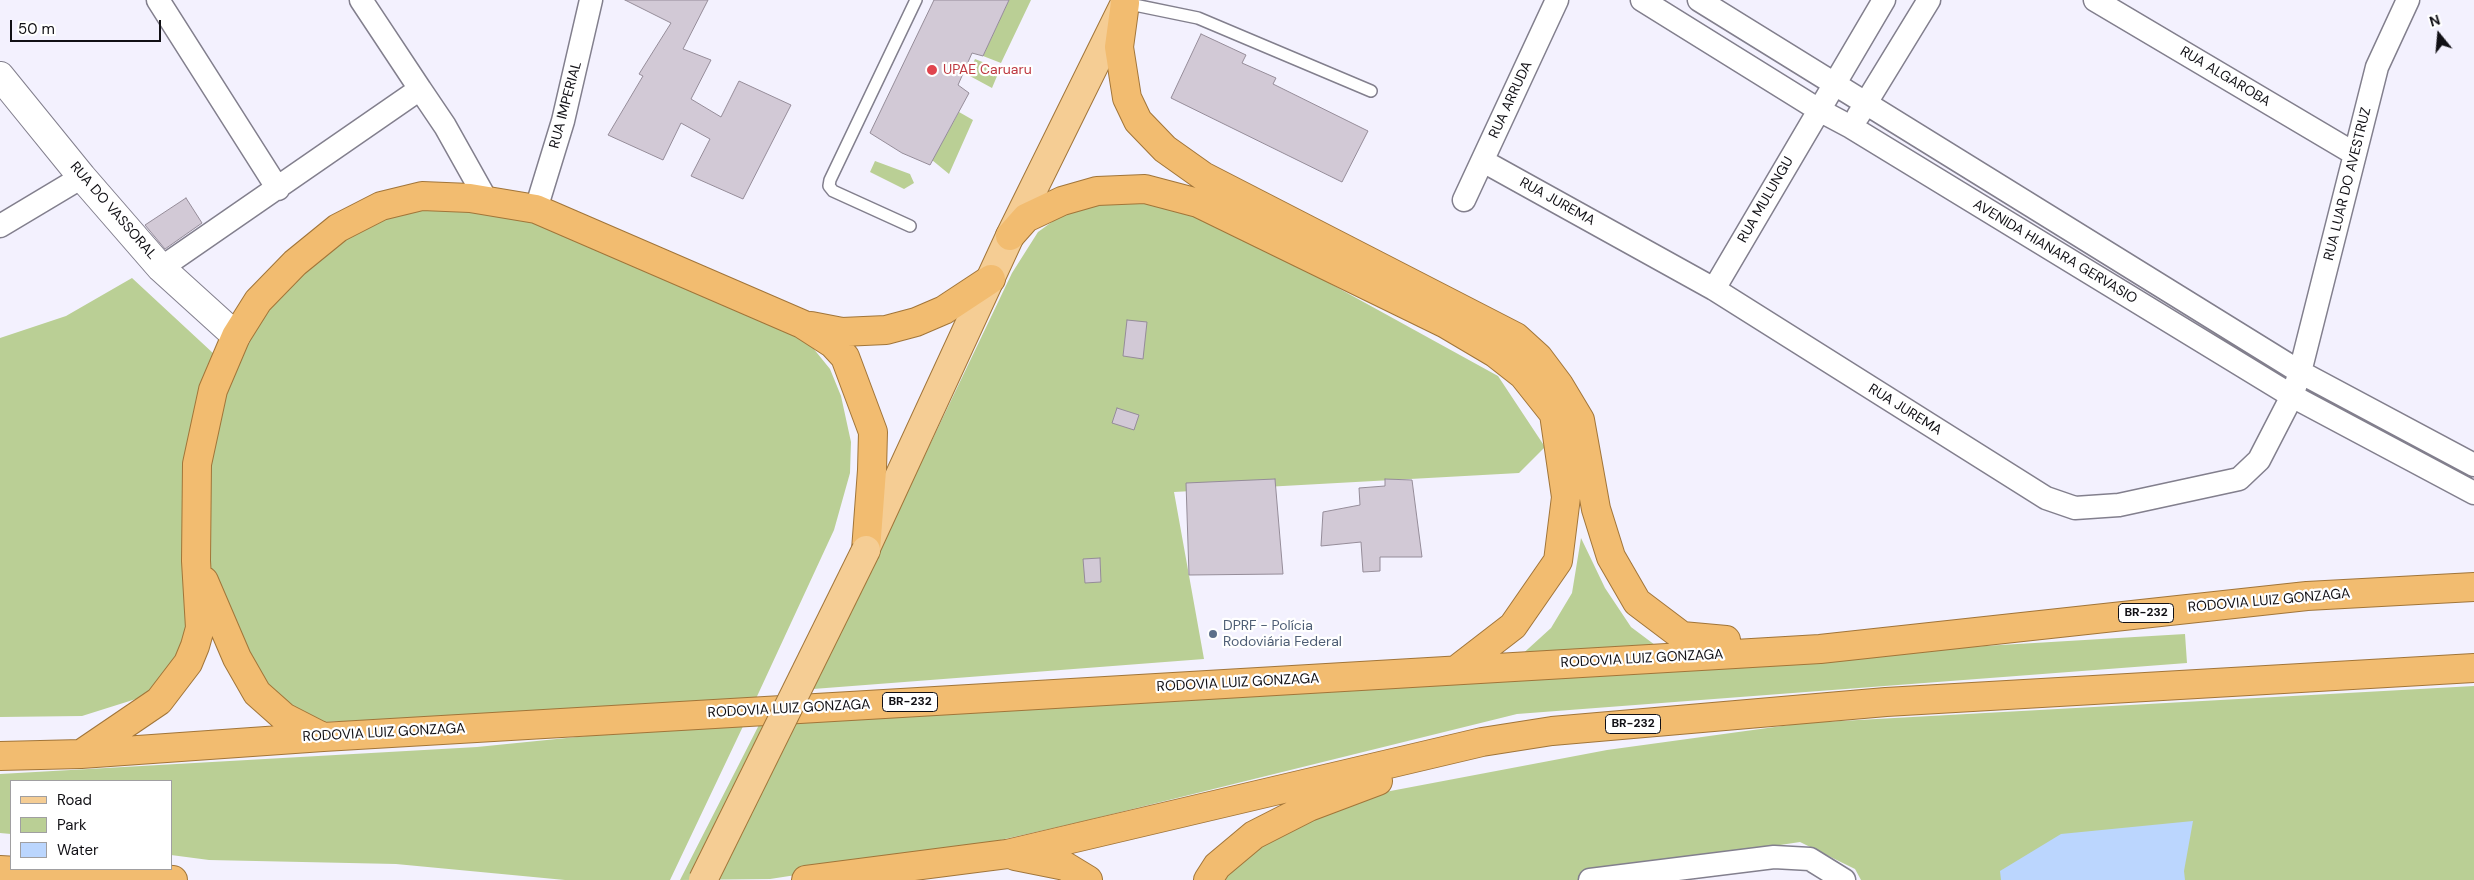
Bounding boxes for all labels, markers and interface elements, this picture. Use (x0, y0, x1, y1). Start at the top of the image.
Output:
scale bar (12, 10, 164, 42)
north arrow (2414, 10, 2464, 60)
text: N (2427, 11, 2442, 31)
text: 50 m (18, 19, 55, 39)
street label: RUA ALGAROBA (2177, 43, 2273, 111)
street label: RUA ARRUDA (1486, 59, 1536, 141)
street label: RUA IMPERIAL (546, 60, 586, 150)
place label: UPAE Caruaru (943, 62, 1032, 78)
marker: UPAE Caruaru (925, 63, 939, 77)
street label: RUA LUAR DO AVESTRUZ (2321, 106, 2375, 262)
street label: RUA MULUNGU (1735, 154, 1797, 246)
street label: RUA DO VASSORAL (66, 159, 160, 263)
street label: RUA JUREMA (1516, 174, 1598, 230)
street label: AVENIDA HIANARA GERVASIO (1970, 196, 2140, 308)
street label: RUA JUREMA (1865, 381, 1945, 439)
street label: RODOVIA LUIZ GONZAGA (2187, 586, 2351, 616)
road number: BR-232 (2118, 604, 2174, 622)
place label: DPRF - Polícia Rodoviária Federal (1223, 618, 1342, 650)
marker: DPRF - Polícia Rodoviária Federal (1207, 628, 1219, 640)
street label: RODOVIA LUIZ GONZAGA (1560, 646, 1724, 672)
street label: RODOVIA LUIZ GONZAGA (1156, 670, 1320, 696)
road number: BR-232 (882, 692, 938, 712)
street label: RODOVIA LUIZ GONZAGA (707, 696, 871, 722)
road number: BR-232 (1606, 714, 1660, 734)
street label: RODOVIA LUIZ GONZAGA (302, 720, 466, 746)
legend (10, 780, 172, 870)
text: Road (57, 790, 92, 810)
text: Park (57, 815, 87, 835)
text: Water (57, 840, 98, 860)

